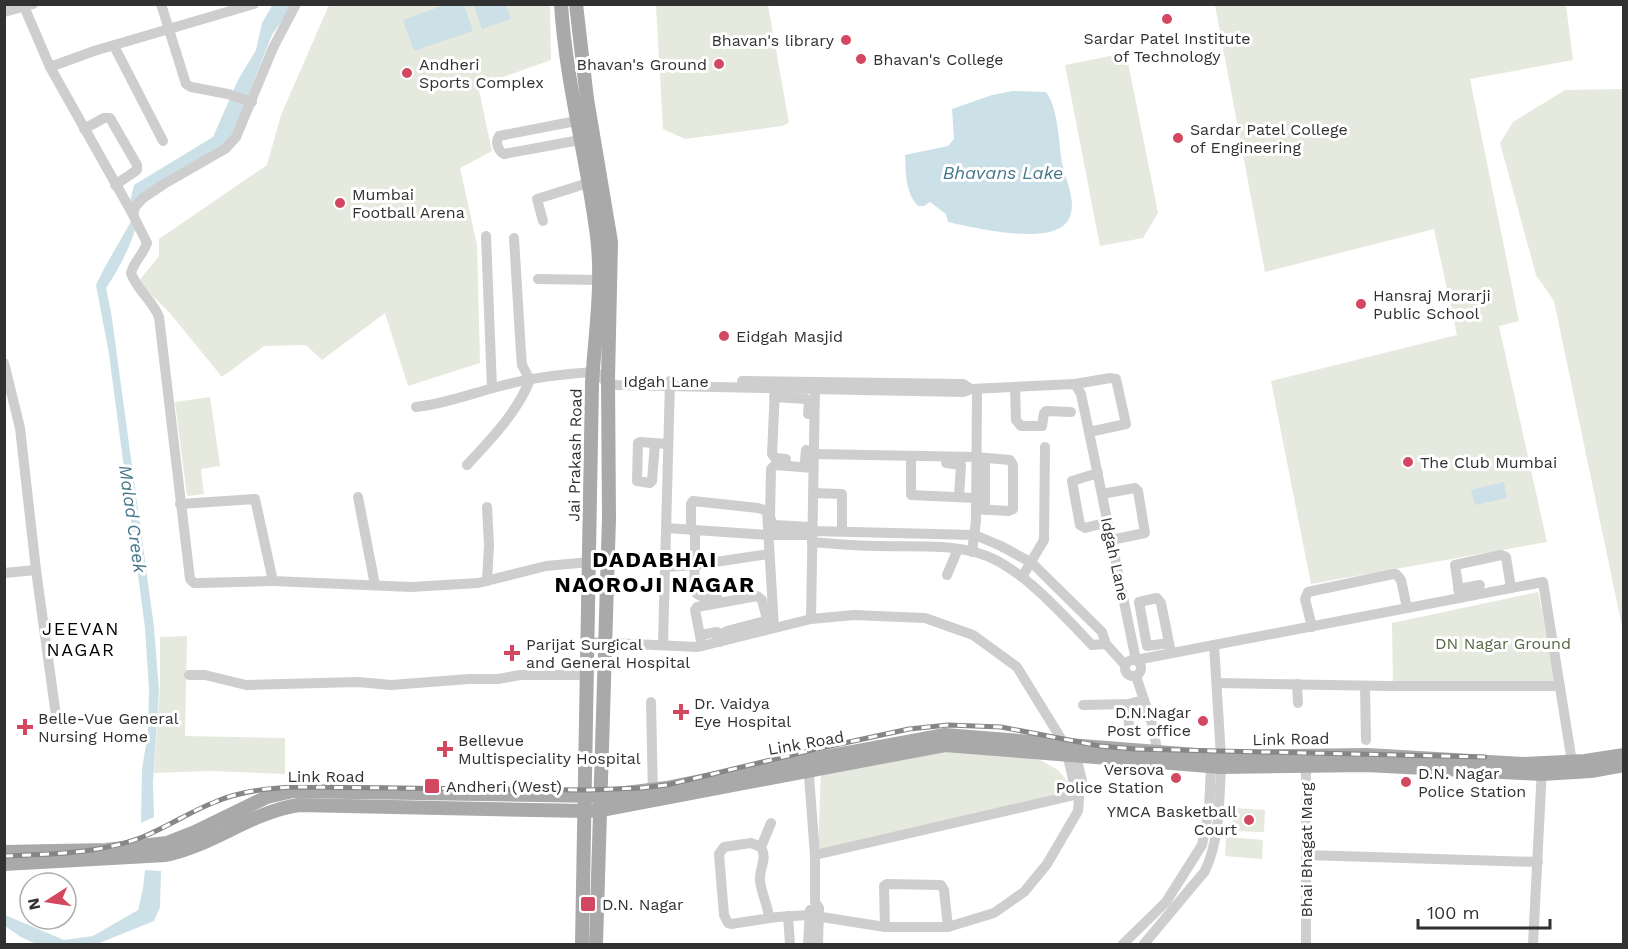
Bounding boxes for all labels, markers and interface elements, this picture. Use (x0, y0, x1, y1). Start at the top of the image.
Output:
marker: Sardar Patel Institute of Technology (1160, 12, 1174, 26)
place label: Sardar Patel Institute of Technology (1084, 29, 1250, 66)
place label: Bhavan's library (711, 31, 835, 50)
marker: Bhavan's library (839, 33, 853, 47)
place label: Bhavan's College (873, 50, 1004, 69)
marker: Bhavan's College (854, 52, 868, 66)
place label: Andheri Sports Complex (419, 55, 544, 92)
place label: Bhavan's Ground (576, 55, 707, 74)
marker: Bhavan's Ground (712, 57, 726, 71)
marker: Andheri Sports Complex (400, 66, 414, 80)
place label: Sardar Patel College of Engineering (1190, 120, 1348, 157)
marker: Sardar Patel College of Engineering (1171, 131, 1185, 145)
water label: Bhavans Lake (943, 162, 1063, 183)
place label: Mumbai Football Arena (352, 185, 465, 222)
marker: Mumbai Football Arena (333, 196, 347, 210)
place label: Hansraj Morarji Public School (1373, 286, 1491, 323)
marker: Hansraj Morarji Public School (1354, 297, 1368, 311)
place label: Eidgah Masjid (736, 327, 843, 346)
marker: Eidgah Masjid (717, 329, 731, 343)
street label: Idgah Lane (623, 372, 709, 391)
street label: Jai Prakash Road (564, 388, 586, 522)
place label: The Club Mumbai (1420, 453, 1557, 472)
marker: The Club Mumbai (1401, 455, 1415, 469)
water label: Malad Creek (115, 464, 151, 575)
street label: Idgah Lane (1097, 515, 1133, 603)
district label: DADABHAI NAOROJI NAGAR (554, 547, 756, 597)
district label: JEEVAN NAGAR (42, 618, 120, 660)
park label: DN Nagar Ground (1435, 634, 1571, 653)
place label: Parijat Surgical and General Hospital (526, 635, 690, 672)
marker: Parijat Surgical and General Hospital (503, 644, 521, 662)
place label: Dr. Vaidya Eye Hospital (694, 694, 791, 731)
marker: Dr. Vaidya Eye Hospital (672, 703, 690, 721)
place label: D.N.Nagar Post office (1107, 703, 1191, 740)
place label: Belle-Vue General Nursing Home (38, 709, 179, 746)
marker: D.N.Nagar Post office (1196, 714, 1210, 728)
marker: Belle-Vue General Nursing Home (16, 718, 34, 736)
street label: Link Road (766, 727, 846, 759)
street label: Link Road (1252, 729, 1330, 749)
place label: Bellevue Multispeciality Hospital (458, 731, 641, 768)
marker: Bellevue Multispeciality Hospital (436, 740, 454, 758)
place label: Versova Police Station (1056, 760, 1164, 797)
place label: D.N. Nagar Police Station (1418, 764, 1526, 801)
street label: Link Road (288, 767, 364, 786)
marker: Versova Police Station (1169, 771, 1183, 785)
marker: D.N. Nagar Police Station (1399, 775, 1413, 789)
marker: Andheri (West) (423, 777, 441, 795)
place label: Andheri (West) (446, 777, 562, 796)
street label: Bhai Bhagat Marg (1297, 782, 1316, 918)
place label: YMCA Basketball Court (1107, 802, 1237, 839)
marker: YMCA Basketball Court (1242, 813, 1256, 827)
north arrow (18, 871, 78, 931)
scale bar (1418, 892, 1550, 930)
marker: D.N. Nagar (579, 895, 597, 913)
place label: D.N. Nagar (602, 895, 684, 914)
text: N (23, 896, 44, 912)
text: 100 m (1427, 902, 1480, 923)

